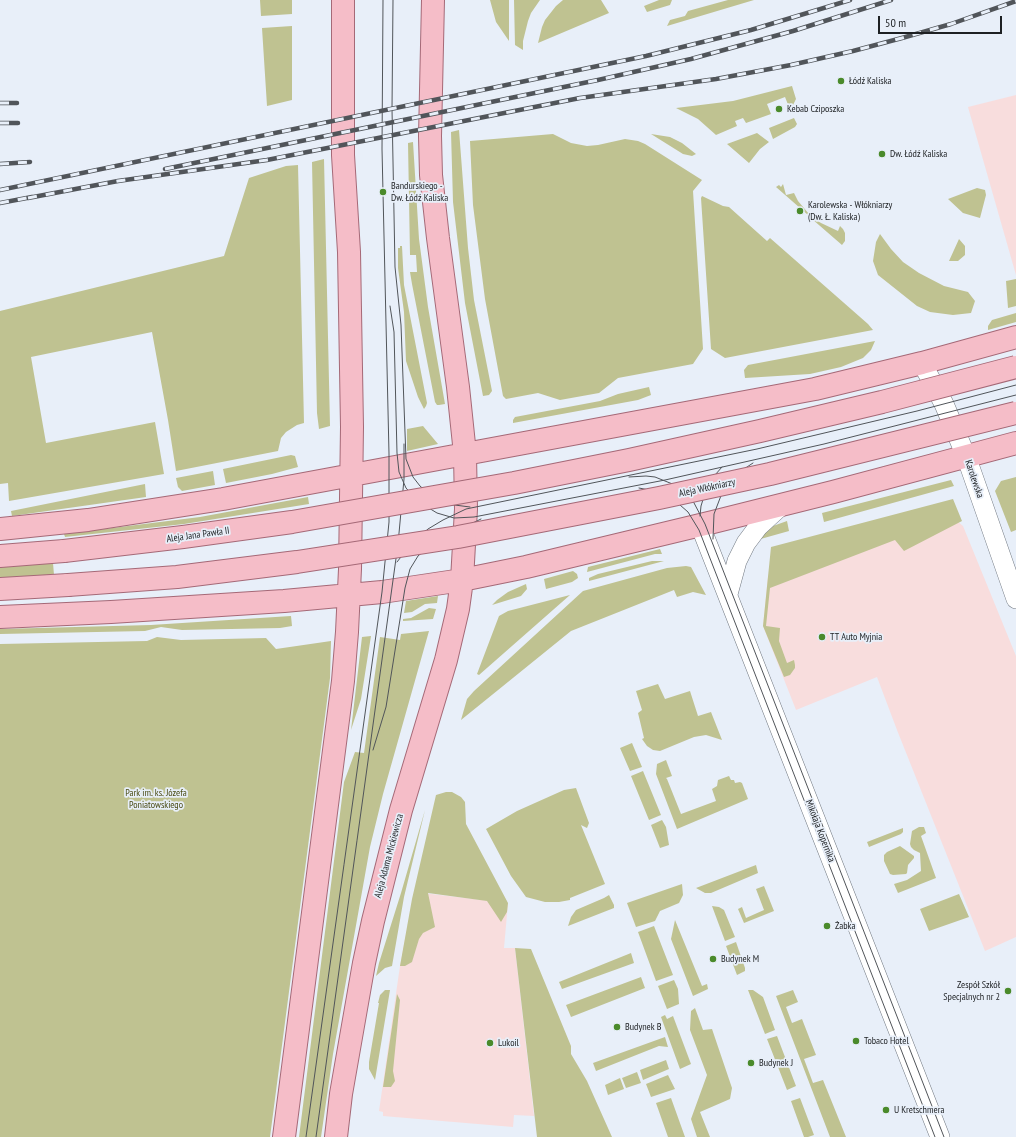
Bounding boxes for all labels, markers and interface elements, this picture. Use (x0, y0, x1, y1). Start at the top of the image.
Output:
scale bar (880, 8, 1004, 34)
text: 50 m (885, 15, 906, 30)
place label: Łódź Kaliska (849, 75, 892, 87)
marker: Łódź Kaliska (836, 76, 846, 86)
place label: Kebab Cziposzka (787, 103, 844, 115)
marker: Kebab Cziposzka (774, 104, 784, 114)
place label: Dw. Łódź Kaliska (890, 148, 947, 160)
marker: Dw. Łódź Kaliska (877, 149, 887, 159)
place label: Bandurskiego - Dw. Łódź Kaliska (391, 180, 448, 204)
marker: Bandurskiego - Dw. Łódź Kaliska (378, 187, 388, 197)
place label: Karolewska - Włókniarzy (Dw. Ł. Kaliska) (808, 199, 892, 222)
marker: Karolewska - Włókniarzy (Dw. Ł. Kaliska) (795, 206, 805, 216)
street label: Karolewska (962, 458, 986, 500)
street label: Aleja Włókniarzy (678, 476, 736, 500)
street label: Aleja Jana Pawła II (166, 525, 230, 545)
place label: TT Auto Myjnia (830, 631, 882, 643)
marker: TT Auto Myjnia (817, 632, 827, 642)
park label: Park im. ks. Józefa Poniatowskiego (125, 787, 187, 810)
street label: Mikołaja Kopernika (803, 798, 837, 864)
street label: Aleja Adama Mickiewicza (372, 813, 406, 899)
place label: Żabka (835, 920, 855, 932)
marker: Żabka (822, 921, 832, 931)
place label: Budynek M (721, 953, 759, 965)
marker: Budynek M (708, 954, 718, 964)
place label: Zespół Szkół Specjalnych nr 2 (943, 979, 1000, 1002)
marker: Zespół Szkół Specjalnych nr 2 (1003, 986, 1013, 996)
place label: Budynek B (625, 1021, 661, 1033)
marker: Budynek B (612, 1022, 622, 1032)
place label: Tobaco Hotel (864, 1035, 909, 1047)
marker: Tobaco Hotel (851, 1036, 861, 1046)
place label: Lukoil (498, 1037, 519, 1049)
marker: Lukoil (485, 1038, 495, 1048)
place label: Budynek J (759, 1057, 793, 1069)
marker: Budynek J (746, 1058, 756, 1068)
place label: U Kretschmera (894, 1104, 944, 1116)
marker: U Kretschmera (881, 1105, 891, 1115)

